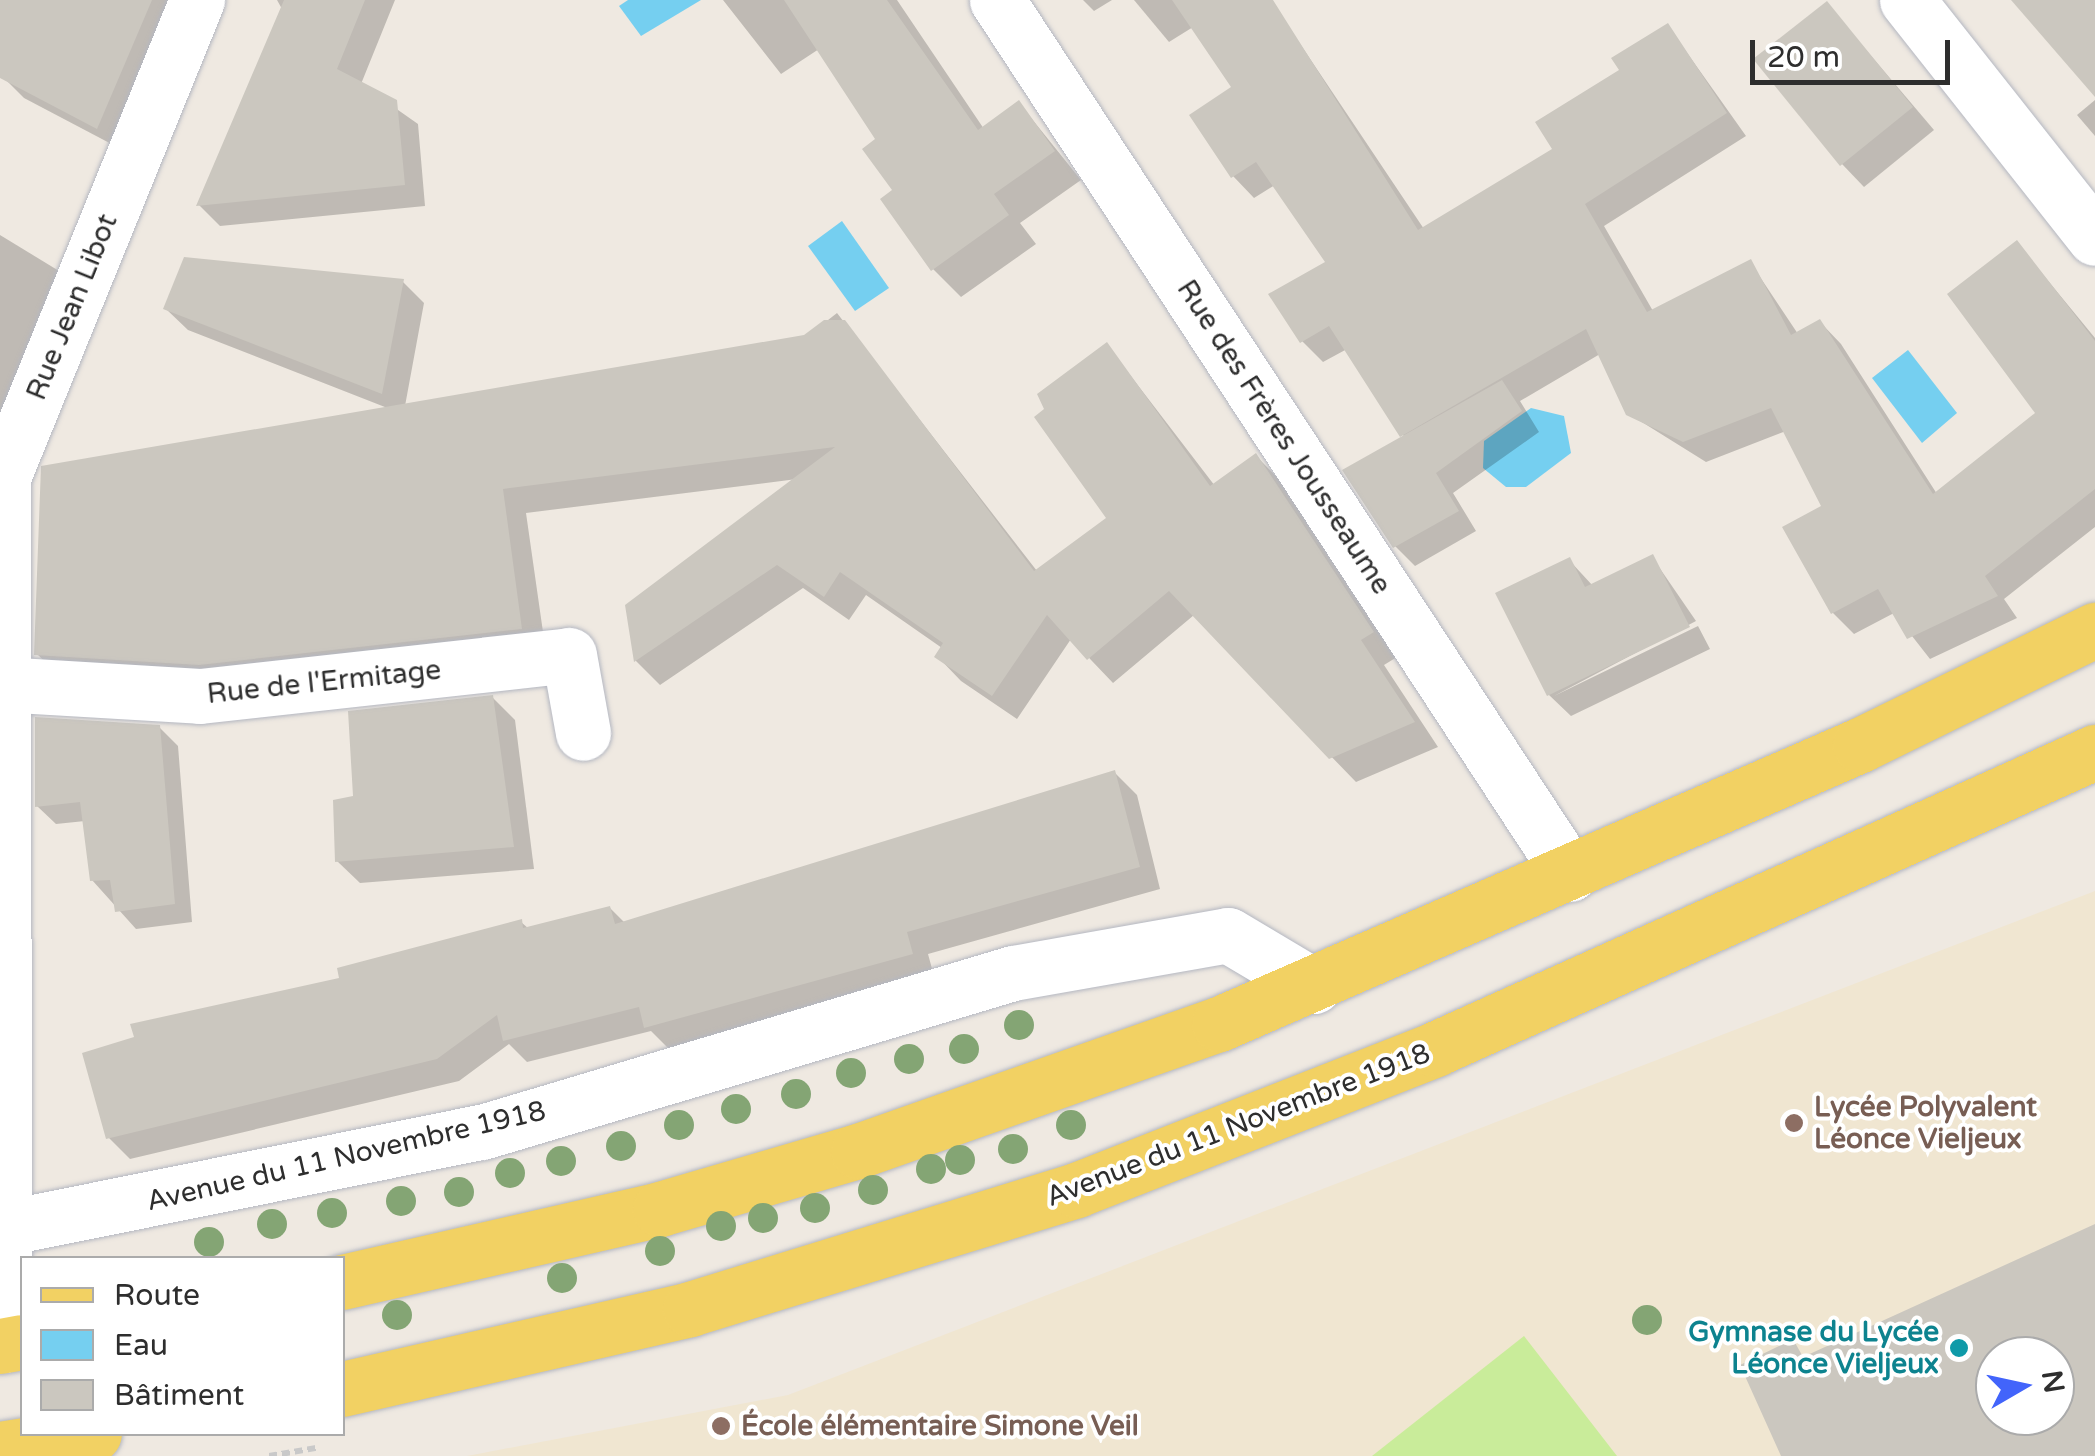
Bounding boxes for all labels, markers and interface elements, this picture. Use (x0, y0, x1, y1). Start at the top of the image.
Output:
scale bar (1755, 20, 1955, 82)
text: 20 m (1767, 39, 1840, 76)
street label: Rue Jean Libot (19, 209, 125, 405)
street label: Rue des Frères Jousseaume (1170, 274, 1398, 600)
street label: Rue de l'Ermitage (205, 653, 443, 711)
street label: Avenue du 11 Novembre 1918 (1041, 1036, 1435, 1214)
place label: Lycée Polyvalent Léonce Vieljeux (1814, 1090, 2037, 1156)
street label: Avenue du 11 Novembre 1918 (143, 1094, 549, 1218)
marker: Lycée Polyvalent Léonce Vieljeux (1783, 1112, 1805, 1134)
legend (20, 1256, 345, 1436)
text: Route (114, 1277, 200, 1314)
place label: Gymnase du Lycée Léonce Vieljeux (1688, 1315, 1939, 1381)
text: Eau (114, 1327, 168, 1364)
north arrow (1975, 1336, 2075, 1436)
marker: Gymnase du Lycée Léonce Vieljeux (1948, 1337, 1970, 1359)
text: N (2034, 1368, 2071, 1395)
text: Bâtiment (114, 1377, 244, 1414)
place label: École élémentaire Simone Veil (741, 1409, 1139, 1443)
marker: École élémentaire Simone Veil (710, 1415, 732, 1437)

